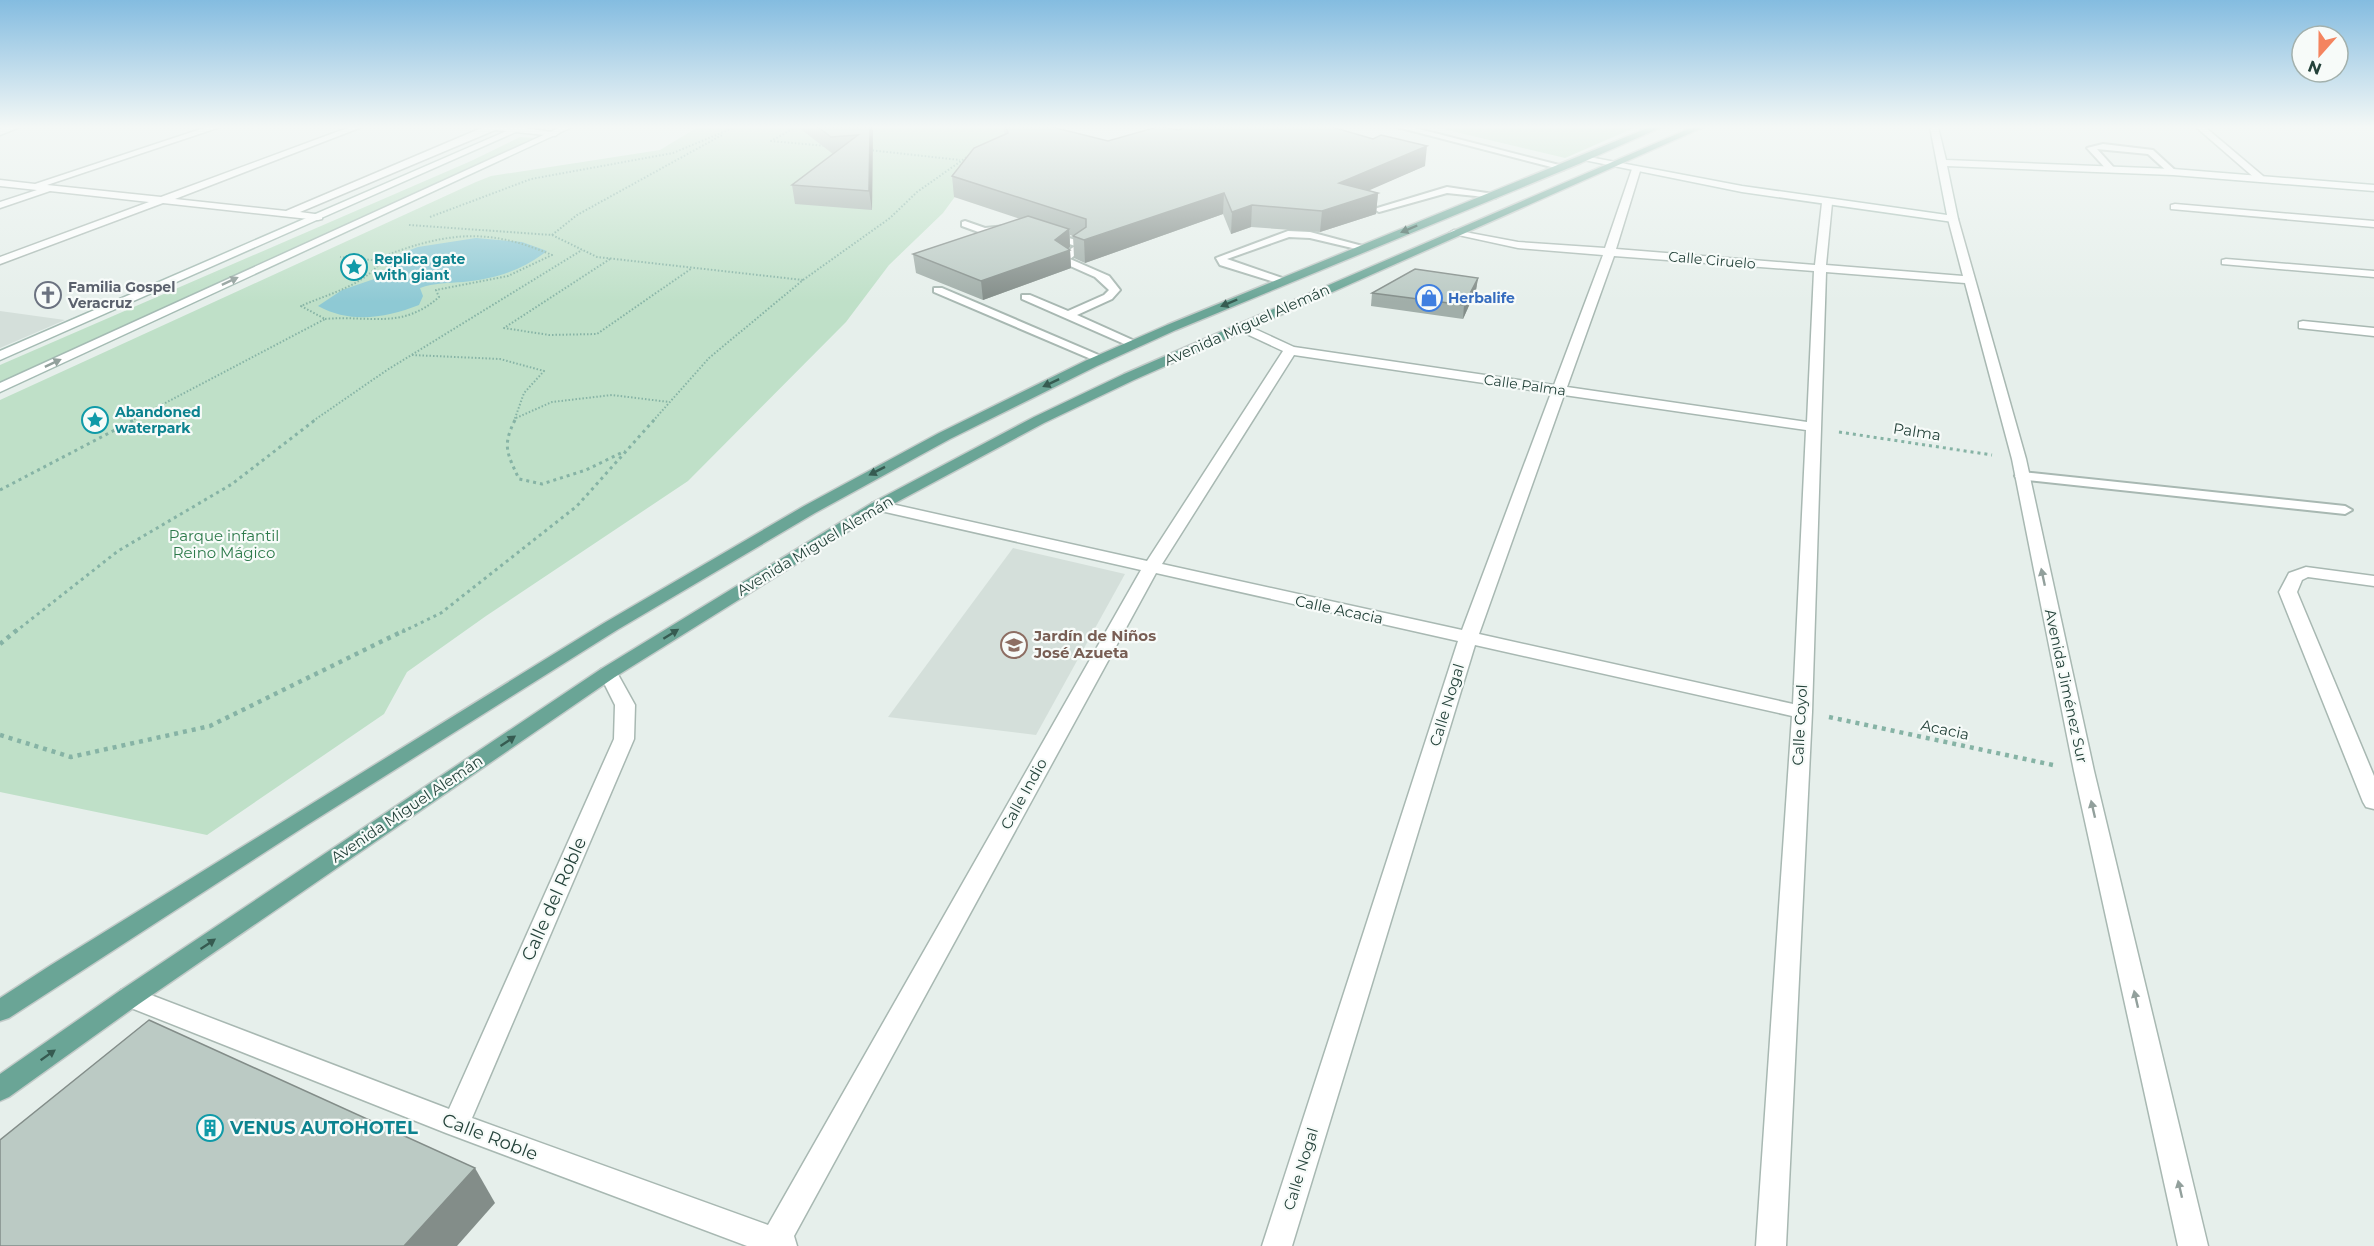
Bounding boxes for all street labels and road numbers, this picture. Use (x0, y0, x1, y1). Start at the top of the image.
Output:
street label: Calle Ciruelo (1668, 247, 1757, 273)
street label: Avenida Miguel Alemán (1161, 279, 1332, 370)
street label: Calle Palma (1483, 370, 1567, 400)
street label: Palma (1892, 418, 1942, 445)
street label: Avenida Miguel Alemán (733, 491, 896, 600)
street label: Calle Acacia (1293, 591, 1385, 628)
street label: Avenida Jiménez Sur (2041, 607, 2092, 765)
street label: Calle Nogal (1425, 661, 1468, 748)
street label: Calle Coyol (1788, 684, 1811, 766)
street label: Acacia (1919, 715, 1971, 744)
street label: Avenida Miguel Alemán (327, 751, 486, 866)
street label: Calle Indio (996, 755, 1051, 833)
street label: Calle del Roble (517, 833, 591, 964)
street label: Calle Roble (439, 1109, 541, 1165)
street label: Calle Nogal (1279, 1125, 1322, 1212)

